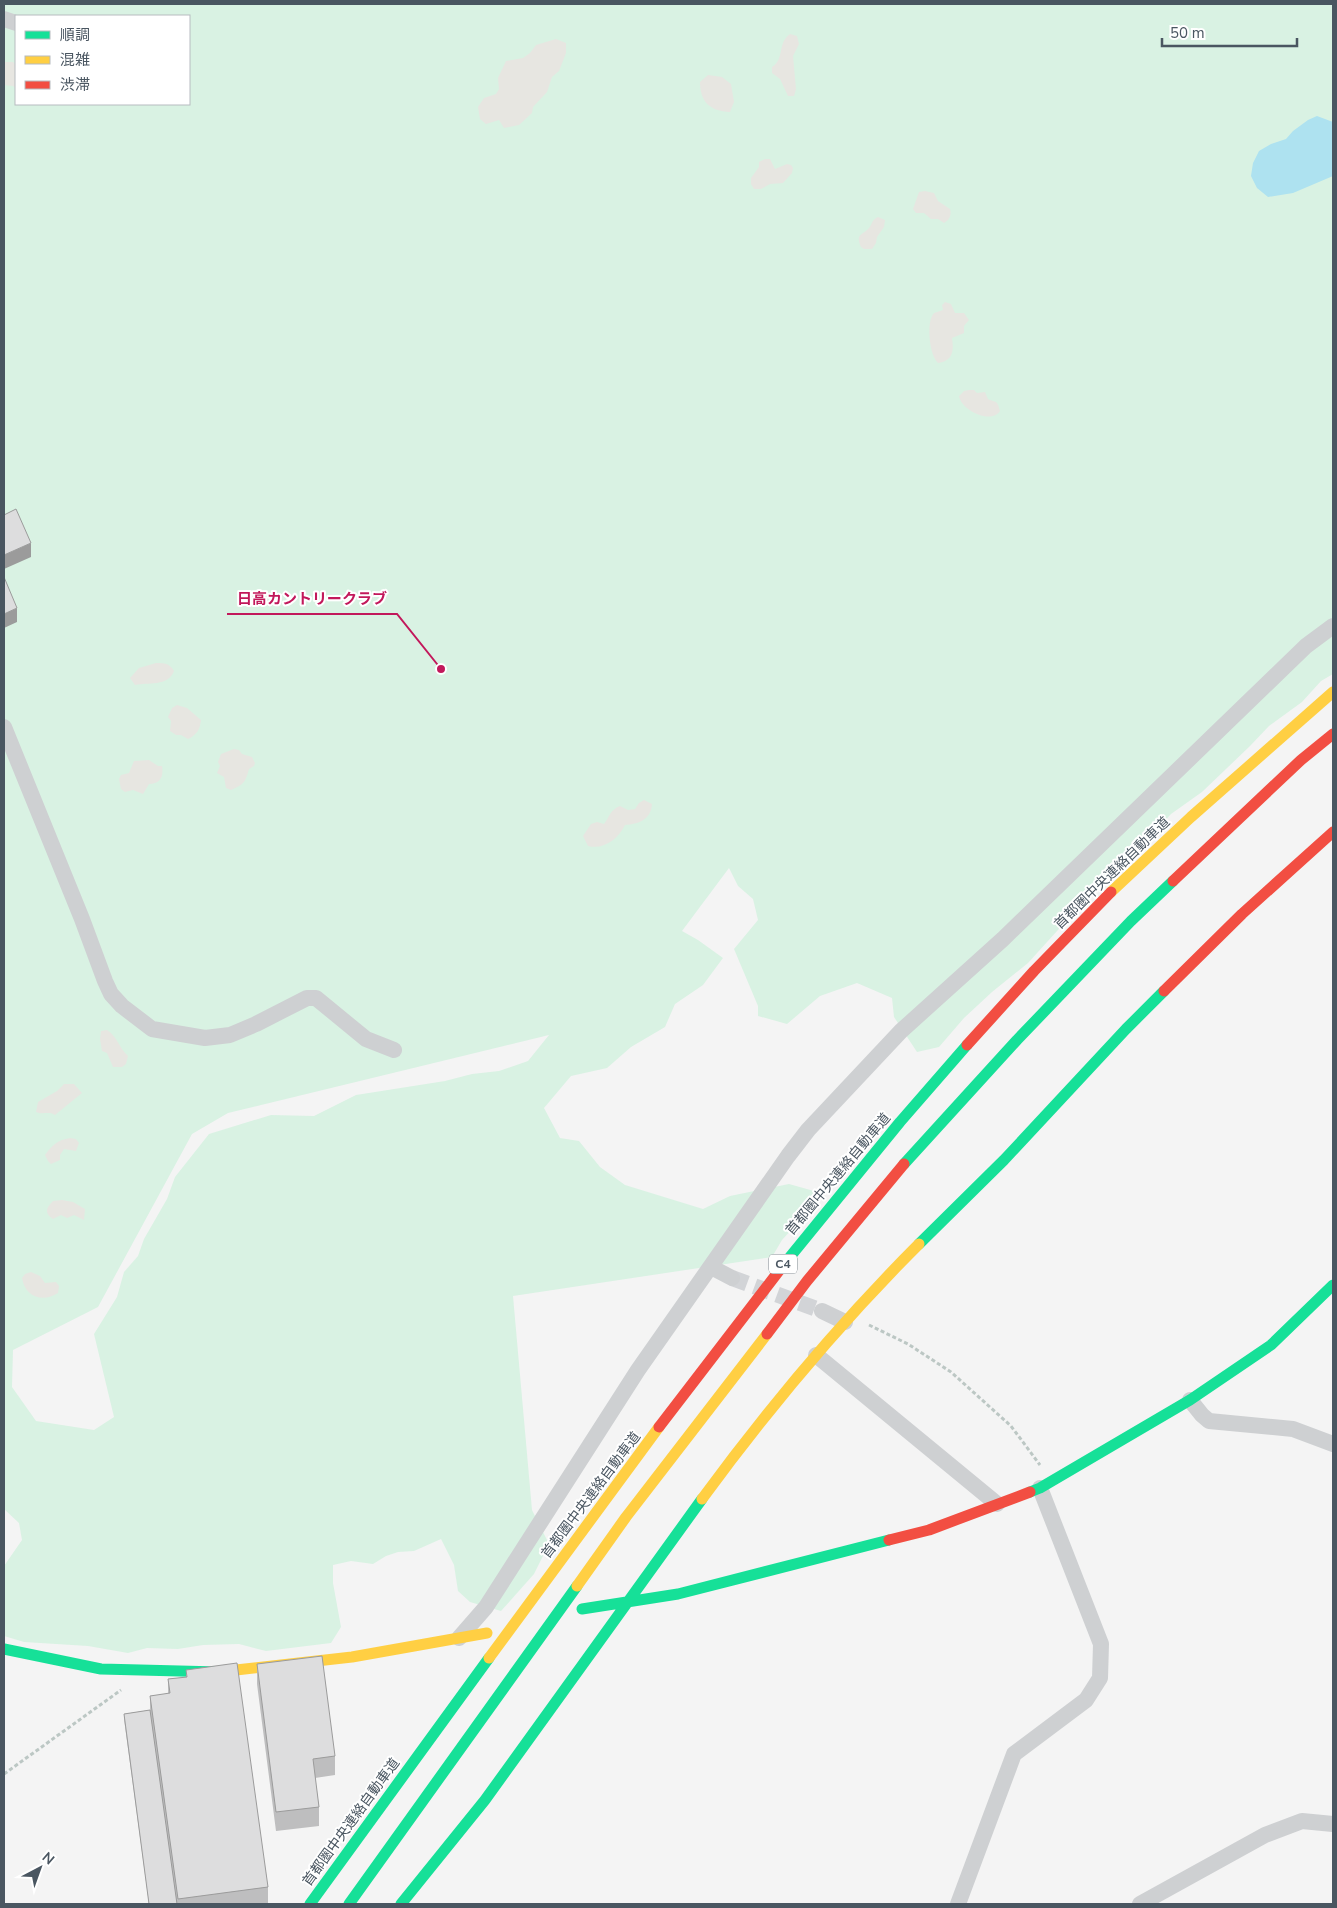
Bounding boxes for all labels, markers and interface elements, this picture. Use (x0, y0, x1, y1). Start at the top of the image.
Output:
legend (15, 15, 190, 105)
scale bar (1162, 15, 1297, 47)
text: 50 m (1170, 23, 1205, 43)
text: 順調 (60, 25, 90, 45)
text: 混雑 (60, 50, 90, 70)
text: 渋滞 (60, 75, 90, 95)
callout: 日高カントリークラブ (227, 584, 397, 614)
text: 日高カントリークラブ (237, 589, 387, 609)
street label: 首都圏中央連絡自動車道 (1050, 813, 1174, 933)
street label: 首都圏中央連絡自動車道 (781, 1109, 895, 1239)
road number: C4 (769, 1254, 797, 1274)
street label: 首都圏中央連絡自動車道 (537, 1428, 645, 1562)
street label: 首都圏中央連絡自動車道 (298, 1754, 404, 1890)
north arrow (15, 1843, 65, 1893)
text: N (38, 1848, 58, 1869)

